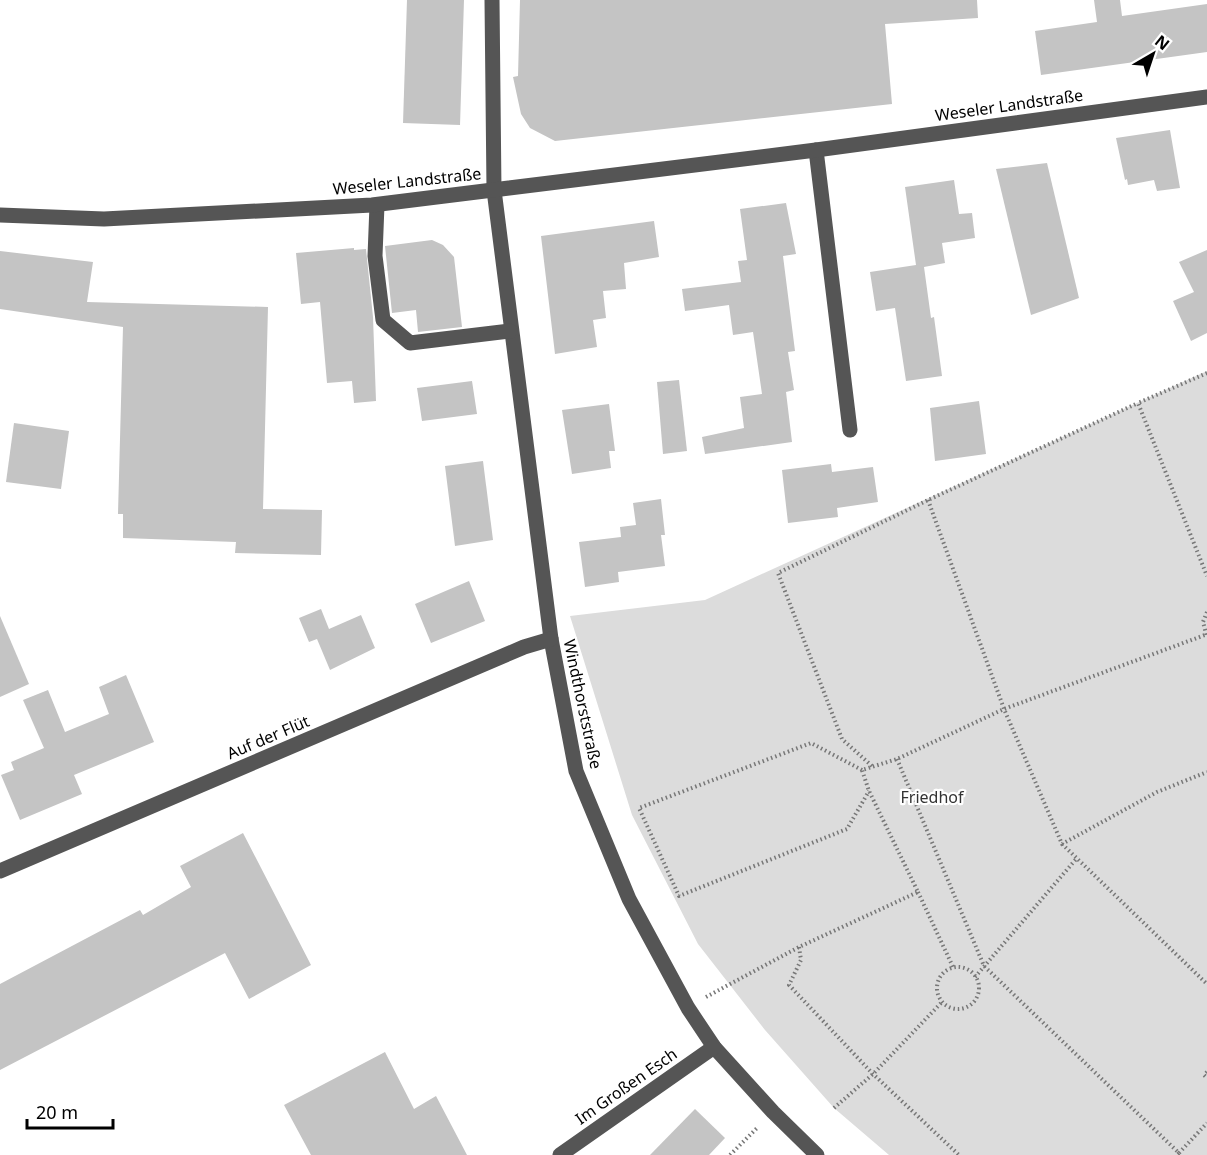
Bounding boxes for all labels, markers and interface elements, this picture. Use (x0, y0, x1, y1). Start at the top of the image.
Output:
north arrow (1123, 24, 1183, 84)
text: N (1150, 30, 1174, 55)
street label: Weseler Landstraße (934, 84, 1084, 126)
street label: Weseler Landstraße (332, 162, 482, 200)
street label: Windthorststraße (559, 637, 607, 771)
street label: Auf der Flüt (223, 710, 313, 764)
park label: Friedhof (901, 786, 965, 808)
street label: Im Großen Esch (571, 1043, 681, 1129)
scale bar (27, 1092, 112, 1130)
text: 20 m (36, 1100, 78, 1124)

